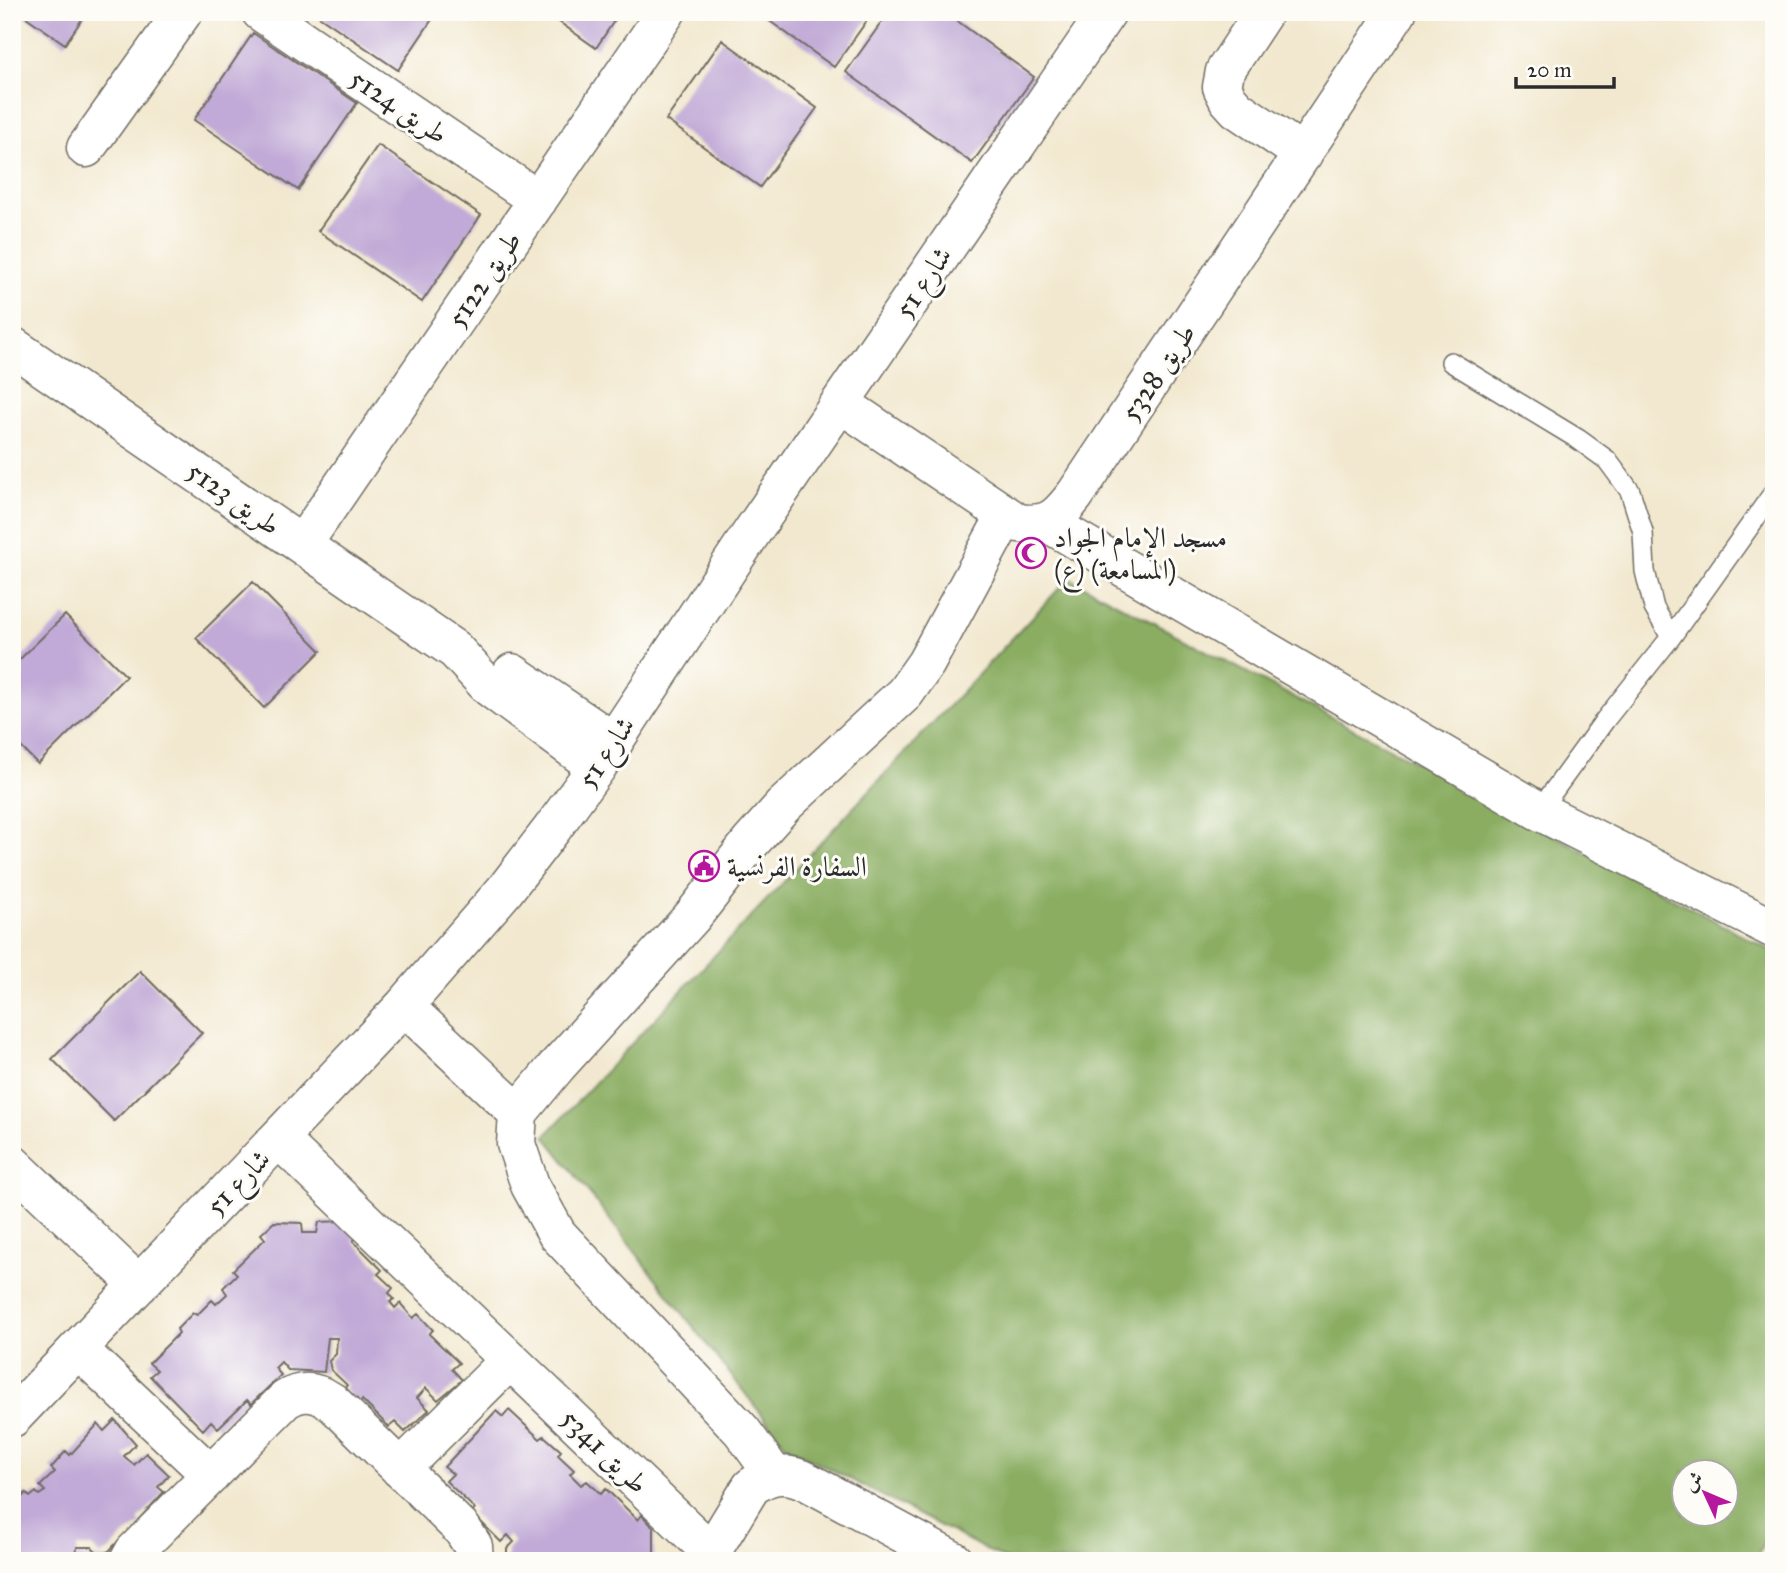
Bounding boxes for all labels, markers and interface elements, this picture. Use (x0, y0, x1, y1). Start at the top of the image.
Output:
scale bar (1516, 46, 1614, 90)
text: 20 m (1527, 57, 1572, 83)
street label: طريق 5124 (343, 61, 455, 151)
street label: طريق 5122 (439, 224, 529, 334)
street label: شارع 51 (886, 240, 964, 328)
street label: طريق 5328 (1113, 317, 1203, 427)
street label: طريق 5123 (180, 453, 288, 543)
place label: مسجد الإمام الجواد (ع) (المسامعة) (1054, 520, 1227, 593)
mosque icon: مسجد الإمام الجواد (ع) (المسامعة) (1014, 536, 1048, 570)
street label: شارع 51 (569, 710, 647, 798)
public building icon: السفارة الفرنسية (687, 849, 721, 883)
place label: السفارة الفرنسية (727, 849, 867, 884)
street label: شارع 51 (198, 1142, 282, 1227)
street label: طريق 5341 (554, 1401, 656, 1501)
north arrow (1670, 1458, 1740, 1528)
text: ش (1678, 1467, 1708, 1496)

